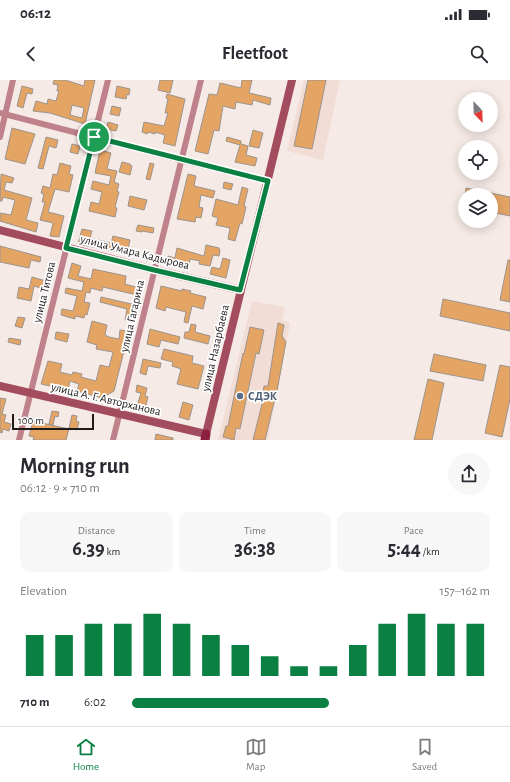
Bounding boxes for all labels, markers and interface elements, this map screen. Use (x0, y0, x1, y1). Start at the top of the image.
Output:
text: 06:12 (20, 6, 51, 21)
icon: back (20, 43, 42, 65)
icon: search (468, 43, 490, 65)
text: Fleetfoot (222, 45, 288, 63)
north arrow (458, 92, 498, 132)
map controls (458, 92, 498, 228)
pin (77, 120, 111, 154)
icon: arrive (83, 126, 105, 148)
button: locate (458, 140, 498, 180)
button: layers (458, 188, 498, 228)
street label: улица Умара Кадырова (78, 232, 191, 272)
street label: улица Титова (30, 260, 58, 325)
street label: улица Гагарина (118, 278, 147, 355)
street label: улица Назарбаева (199, 303, 232, 394)
street label: улица А. Г. Авторханова (49, 380, 163, 419)
place label: СДЭК (248, 390, 278, 402)
marker: СДЭК (235, 391, 245, 401)
scale bar (12, 412, 94, 431)
text: 100 m (18, 415, 44, 426)
button: share (448, 453, 490, 495)
text: Morning run (20, 455, 130, 477)
text: 06:12 · 9 × 710 m (20, 482, 100, 495)
text: Distance (78, 525, 115, 536)
text: Time (244, 525, 266, 536)
text: Pace (404, 525, 424, 536)
text: 6.39 (72, 539, 105, 559)
text: 36:38 (234, 539, 276, 559)
text: 5:44 (388, 539, 421, 559)
text: km (105, 546, 120, 557)
text: /km (421, 546, 440, 557)
text: Elevation (20, 585, 67, 598)
text: 157–162 m (439, 585, 490, 598)
text: 710 m (20, 696, 50, 709)
text: 6:02 (84, 696, 106, 709)
tab: Home (73, 736, 99, 773)
tab: Map (245, 736, 267, 773)
tab: Saved (412, 736, 437, 773)

